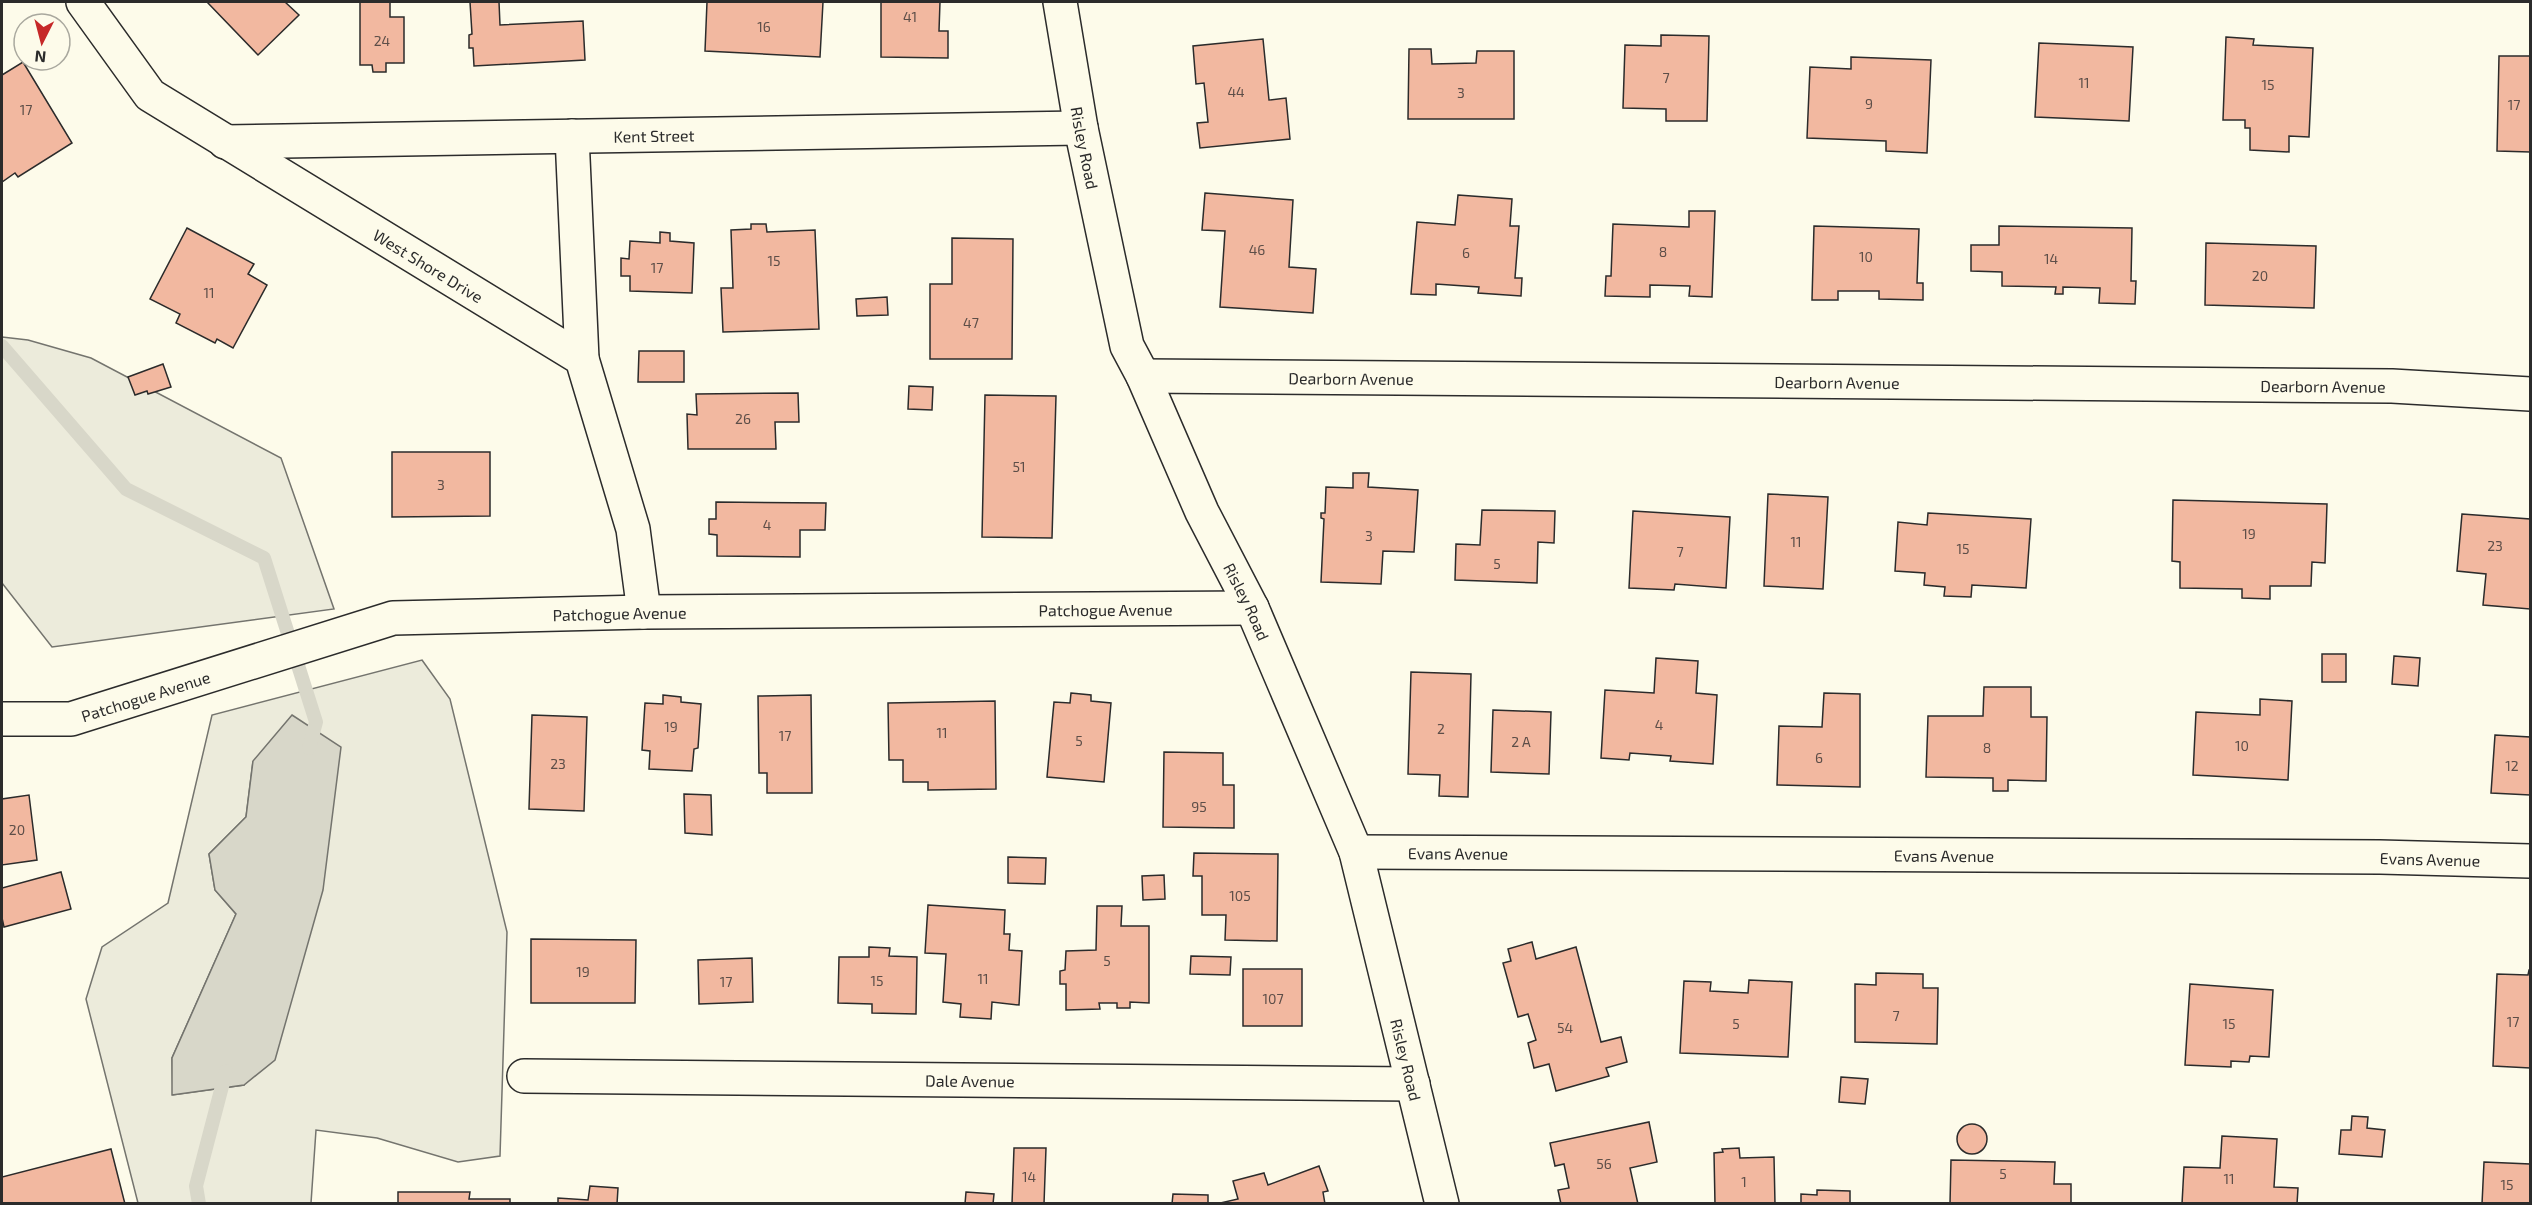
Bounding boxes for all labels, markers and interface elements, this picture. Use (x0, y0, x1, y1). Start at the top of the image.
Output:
house number: 41 (903, 8, 917, 25)
north arrow (12, 12, 72, 72)
house number: 16 (757, 18, 771, 35)
house number: 24 (374, 32, 390, 49)
text: N (34, 47, 47, 67)
house number: 7 (1662, 69, 1670, 86)
house number: 11 (2078, 74, 2090, 91)
house number: 15 (2261, 76, 2275, 93)
house number: 44 (1227, 83, 1245, 100)
house number: 3 (1457, 84, 1465, 101)
house number: 9 (1865, 95, 1873, 112)
house number: 17 (2508, 96, 2520, 113)
house number: 17 (20, 101, 32, 118)
street label: Risley Road (1068, 105, 1103, 191)
street label: Kent Street (613, 125, 695, 145)
street label: West Shore Drive (370, 224, 487, 306)
house number: 46 (1249, 241, 1265, 258)
house number: 8 (1659, 243, 1667, 260)
house number: 6 (1462, 244, 1470, 261)
house number: 10 (1859, 248, 1873, 265)
house number: 14 (2044, 250, 2058, 267)
house number: 15 (767, 252, 781, 269)
house number: 17 (651, 259, 663, 276)
house number: 20 (2252, 267, 2268, 284)
house number: 11 (203, 284, 215, 301)
house number: 47 (963, 314, 979, 331)
street label: Dearborn Avenue (1288, 368, 1414, 388)
street label: Dearborn Avenue (1774, 372, 1900, 392)
street label: Dearborn Avenue (2260, 375, 2386, 395)
house number: 26 (735, 410, 751, 427)
house number: 51 (1012, 458, 1026, 475)
house number: 3 (437, 476, 445, 493)
house number: 4 (763, 516, 771, 533)
house number: 19 (2242, 525, 2256, 542)
house number: 3 (1365, 527, 1373, 544)
house number: 11 (1790, 533, 1802, 550)
house number: 23 (2487, 537, 2503, 554)
house number: 15 (1956, 540, 1970, 557)
house number: 7 (1676, 543, 1684, 560)
house number: 5 (1493, 555, 1501, 572)
street label: Risley Road (1220, 559, 1274, 643)
street label: Patchogue Avenue (1038, 599, 1173, 619)
street label: Patchogue Avenue (552, 602, 687, 624)
street label: Patchogue Avenue (79, 667, 212, 725)
house number: 4 (1655, 716, 1663, 733)
house number: 19 (664, 718, 678, 735)
house number: 2 (1437, 720, 1445, 737)
house number: 11 (936, 724, 948, 741)
house number: 17 (779, 727, 791, 744)
house number: 5 (1075, 732, 1083, 749)
house number: 2 A (1511, 733, 1531, 750)
house number: 10 (2235, 737, 2249, 754)
house number: 8 (1983, 739, 1991, 756)
house number: 6 (1815, 749, 1823, 766)
house number: 23 (550, 755, 566, 772)
house number: 12 (2505, 757, 2519, 774)
house number: 95 (1191, 798, 1207, 815)
house number: 20 (9, 821, 25, 838)
street label: Evans Avenue (1408, 843, 1508, 862)
street label: Evans Avenue (1894, 845, 1994, 865)
street label: Evans Avenue (2380, 847, 2480, 869)
house number: 105 (1229, 887, 1251, 904)
house number: 5 (1103, 952, 1111, 969)
house number: 19 (576, 963, 590, 980)
house number: 11 (977, 970, 989, 987)
house number: 15 (870, 972, 884, 989)
house number: 17 (720, 973, 732, 990)
house number: 107 (1262, 990, 1284, 1007)
house number: 7 (1892, 1007, 1900, 1024)
house number: 17 (2507, 1013, 2519, 1030)
house number: 5 (1732, 1015, 1740, 1032)
house number: 15 (2222, 1015, 2236, 1032)
street label: Risley Road (1388, 1017, 1426, 1103)
house number: 54 (1557, 1019, 1573, 1036)
street label: Dale Avenue (925, 1070, 1015, 1090)
house number: 56 (1596, 1155, 1612, 1172)
house number: 5 (1999, 1165, 2007, 1182)
house number: 14 (1022, 1168, 1036, 1185)
house number: 11 (2223, 1170, 2235, 1187)
house number: 1 (1741, 1173, 1747, 1190)
house number: 15 (2500, 1176, 2514, 1193)

